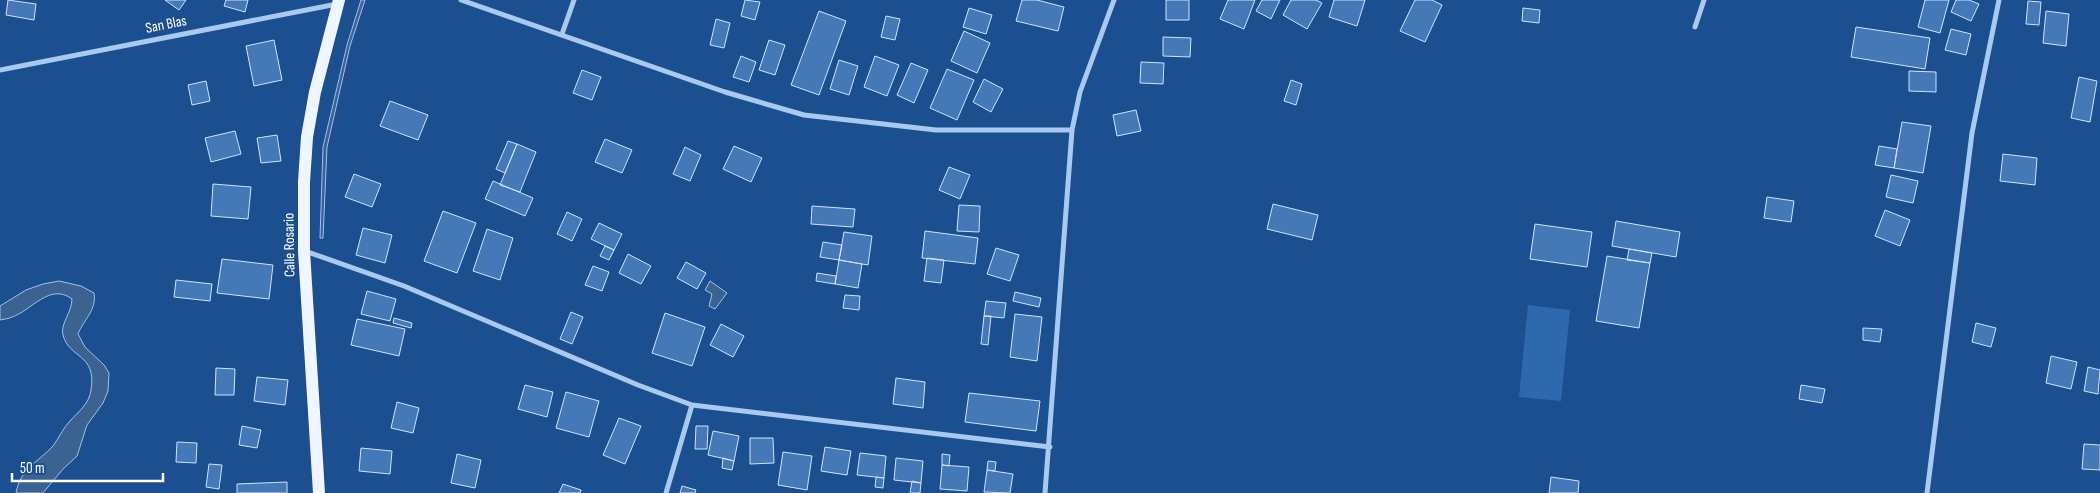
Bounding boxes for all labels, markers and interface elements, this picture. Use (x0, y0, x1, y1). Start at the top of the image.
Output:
street label: San Blas (144, 11, 188, 38)
street label: Calle Rosario (279, 213, 300, 277)
scale bar (12, 450, 164, 482)
text: 50 m (20, 459, 45, 478)

